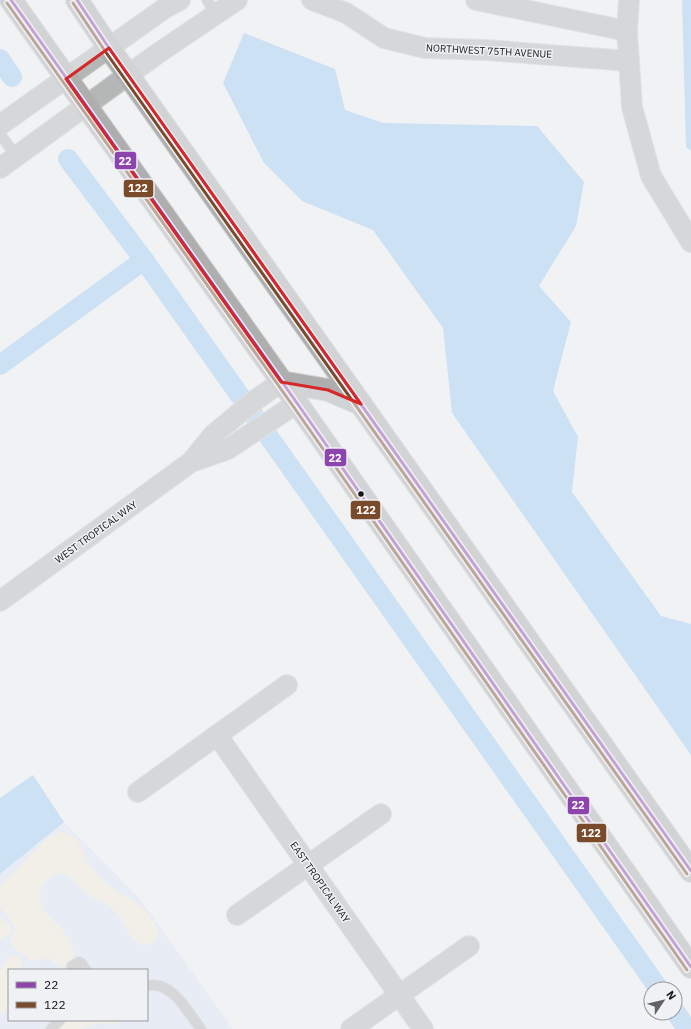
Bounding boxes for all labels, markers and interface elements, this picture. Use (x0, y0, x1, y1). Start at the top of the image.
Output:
street label: NORTHWEST 75TH AVENUE (426, 41, 553, 61)
line badge: 22 (114, 151, 137, 170)
text: 22 (118, 154, 132, 168)
line badge: 122 (123, 179, 154, 198)
text: 122 (128, 181, 148, 195)
line badge: 22 (324, 448, 347, 467)
text: 22 (328, 451, 342, 465)
unlabelled marker (356, 489, 366, 499)
street label: WEST TROPICAL WAY (52, 498, 140, 566)
line badge: 122 (350, 500, 381, 520)
text: 122 (356, 503, 376, 517)
line badge: 22 (567, 796, 590, 815)
text: 22 (571, 798, 585, 812)
line badge: 122 (576, 823, 607, 843)
text: 122 (581, 826, 601, 840)
street label: EAST TROPICAL WAY (287, 839, 353, 925)
legend (8, 969, 148, 1021)
text: 22 (44, 977, 58, 992)
north arrow (643, 981, 683, 1021)
text: N (663, 988, 679, 1003)
text: 122 (44, 997, 66, 1012)

